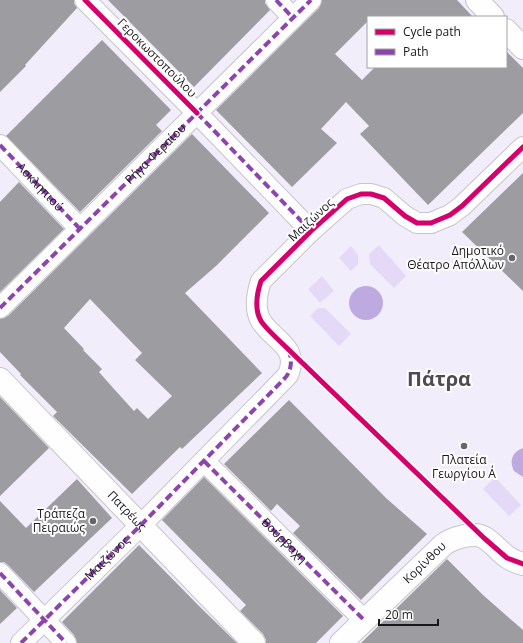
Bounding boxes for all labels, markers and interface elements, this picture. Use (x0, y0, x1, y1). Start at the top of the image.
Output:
street label: Γεροκωστοπούλου (114, 14, 201, 101)
legend (367, 16, 507, 68)
text: Cycle path (403, 23, 461, 40)
text: Path (403, 43, 429, 60)
street label: Ρήγα Φεραίου (121, 119, 190, 188)
street label: Ασκληπιού (13, 159, 68, 215)
street label: Μαιζώνος (284, 194, 337, 245)
place label: Δημοτικό Θέατρο Απόλλων (407, 242, 504, 273)
marker: Δημοτικό Θέατρο Απόλλων (507, 253, 517, 263)
district label: Πάτρα (407, 365, 471, 392)
marker: Πλατεία Γεωργίου Α΄ (459, 441, 469, 451)
place label: Πλατεία Γεωργίου Α΄ (432, 451, 496, 482)
street label: Πατρέως (104, 487, 151, 535)
place label: Τράπεζα Πειραιώς (33, 505, 86, 536)
street label: Βούρβαχη (258, 514, 311, 567)
marker: Τράπεζα Πειραιώς (88, 516, 98, 526)
street label: Μαιζώνος (81, 532, 133, 584)
street label: Κορίνθου (399, 537, 450, 587)
scale bar (379, 601, 438, 627)
text: 20 m (385, 606, 413, 623)

